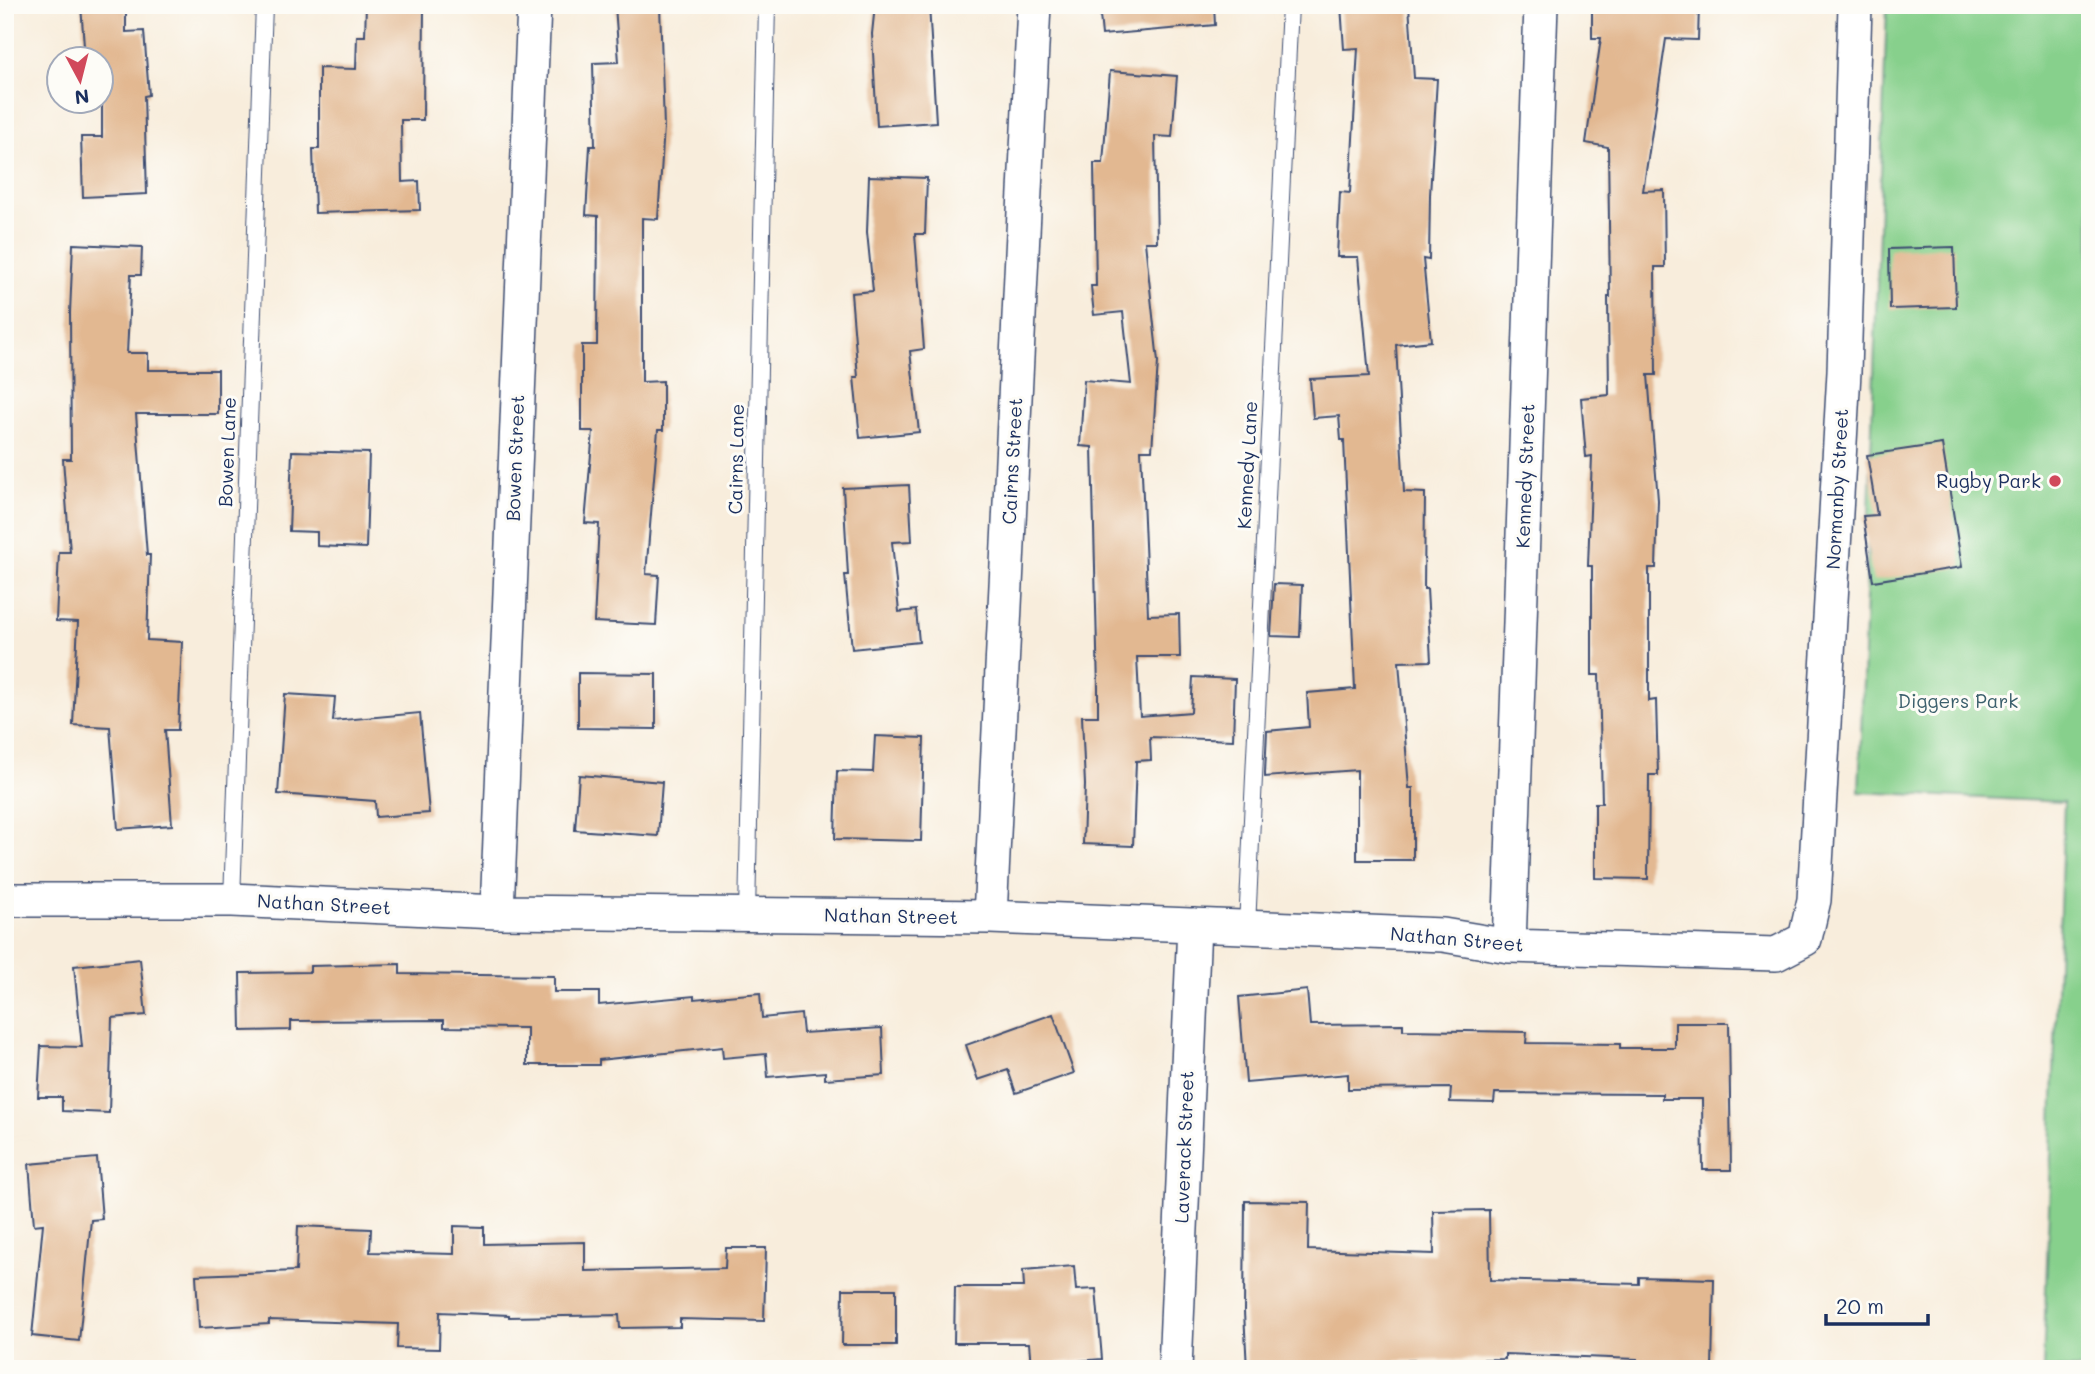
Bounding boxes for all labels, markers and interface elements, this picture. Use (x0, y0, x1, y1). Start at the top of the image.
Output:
north arrow (46, 46, 116, 116)
text: N (73, 84, 91, 111)
street label: Bowen Street (500, 394, 529, 522)
street label: Bowen Lane (212, 396, 241, 508)
street label: Cairns Street (996, 397, 1027, 525)
street label: Kennedy Lane (1231, 400, 1262, 530)
street label: Cairns Lane (722, 403, 749, 515)
street label: Kennedy Street (1509, 403, 1540, 549)
street label: Normanby Street (1820, 408, 1853, 570)
place label: Rugby Park (1936, 468, 2041, 493)
marker: Rugby Park (2047, 473, 2063, 489)
park label: Diggers Park (1898, 688, 2018, 713)
street label: Nathan Street (257, 888, 392, 919)
street label: Nathan Street (824, 902, 958, 929)
street label: Nathan Street (1389, 920, 1525, 957)
street label: Laverack Street (1168, 1070, 1199, 1224)
scale bar (1826, 1283, 1927, 1327)
text: 20 m (1836, 1292, 1884, 1319)

